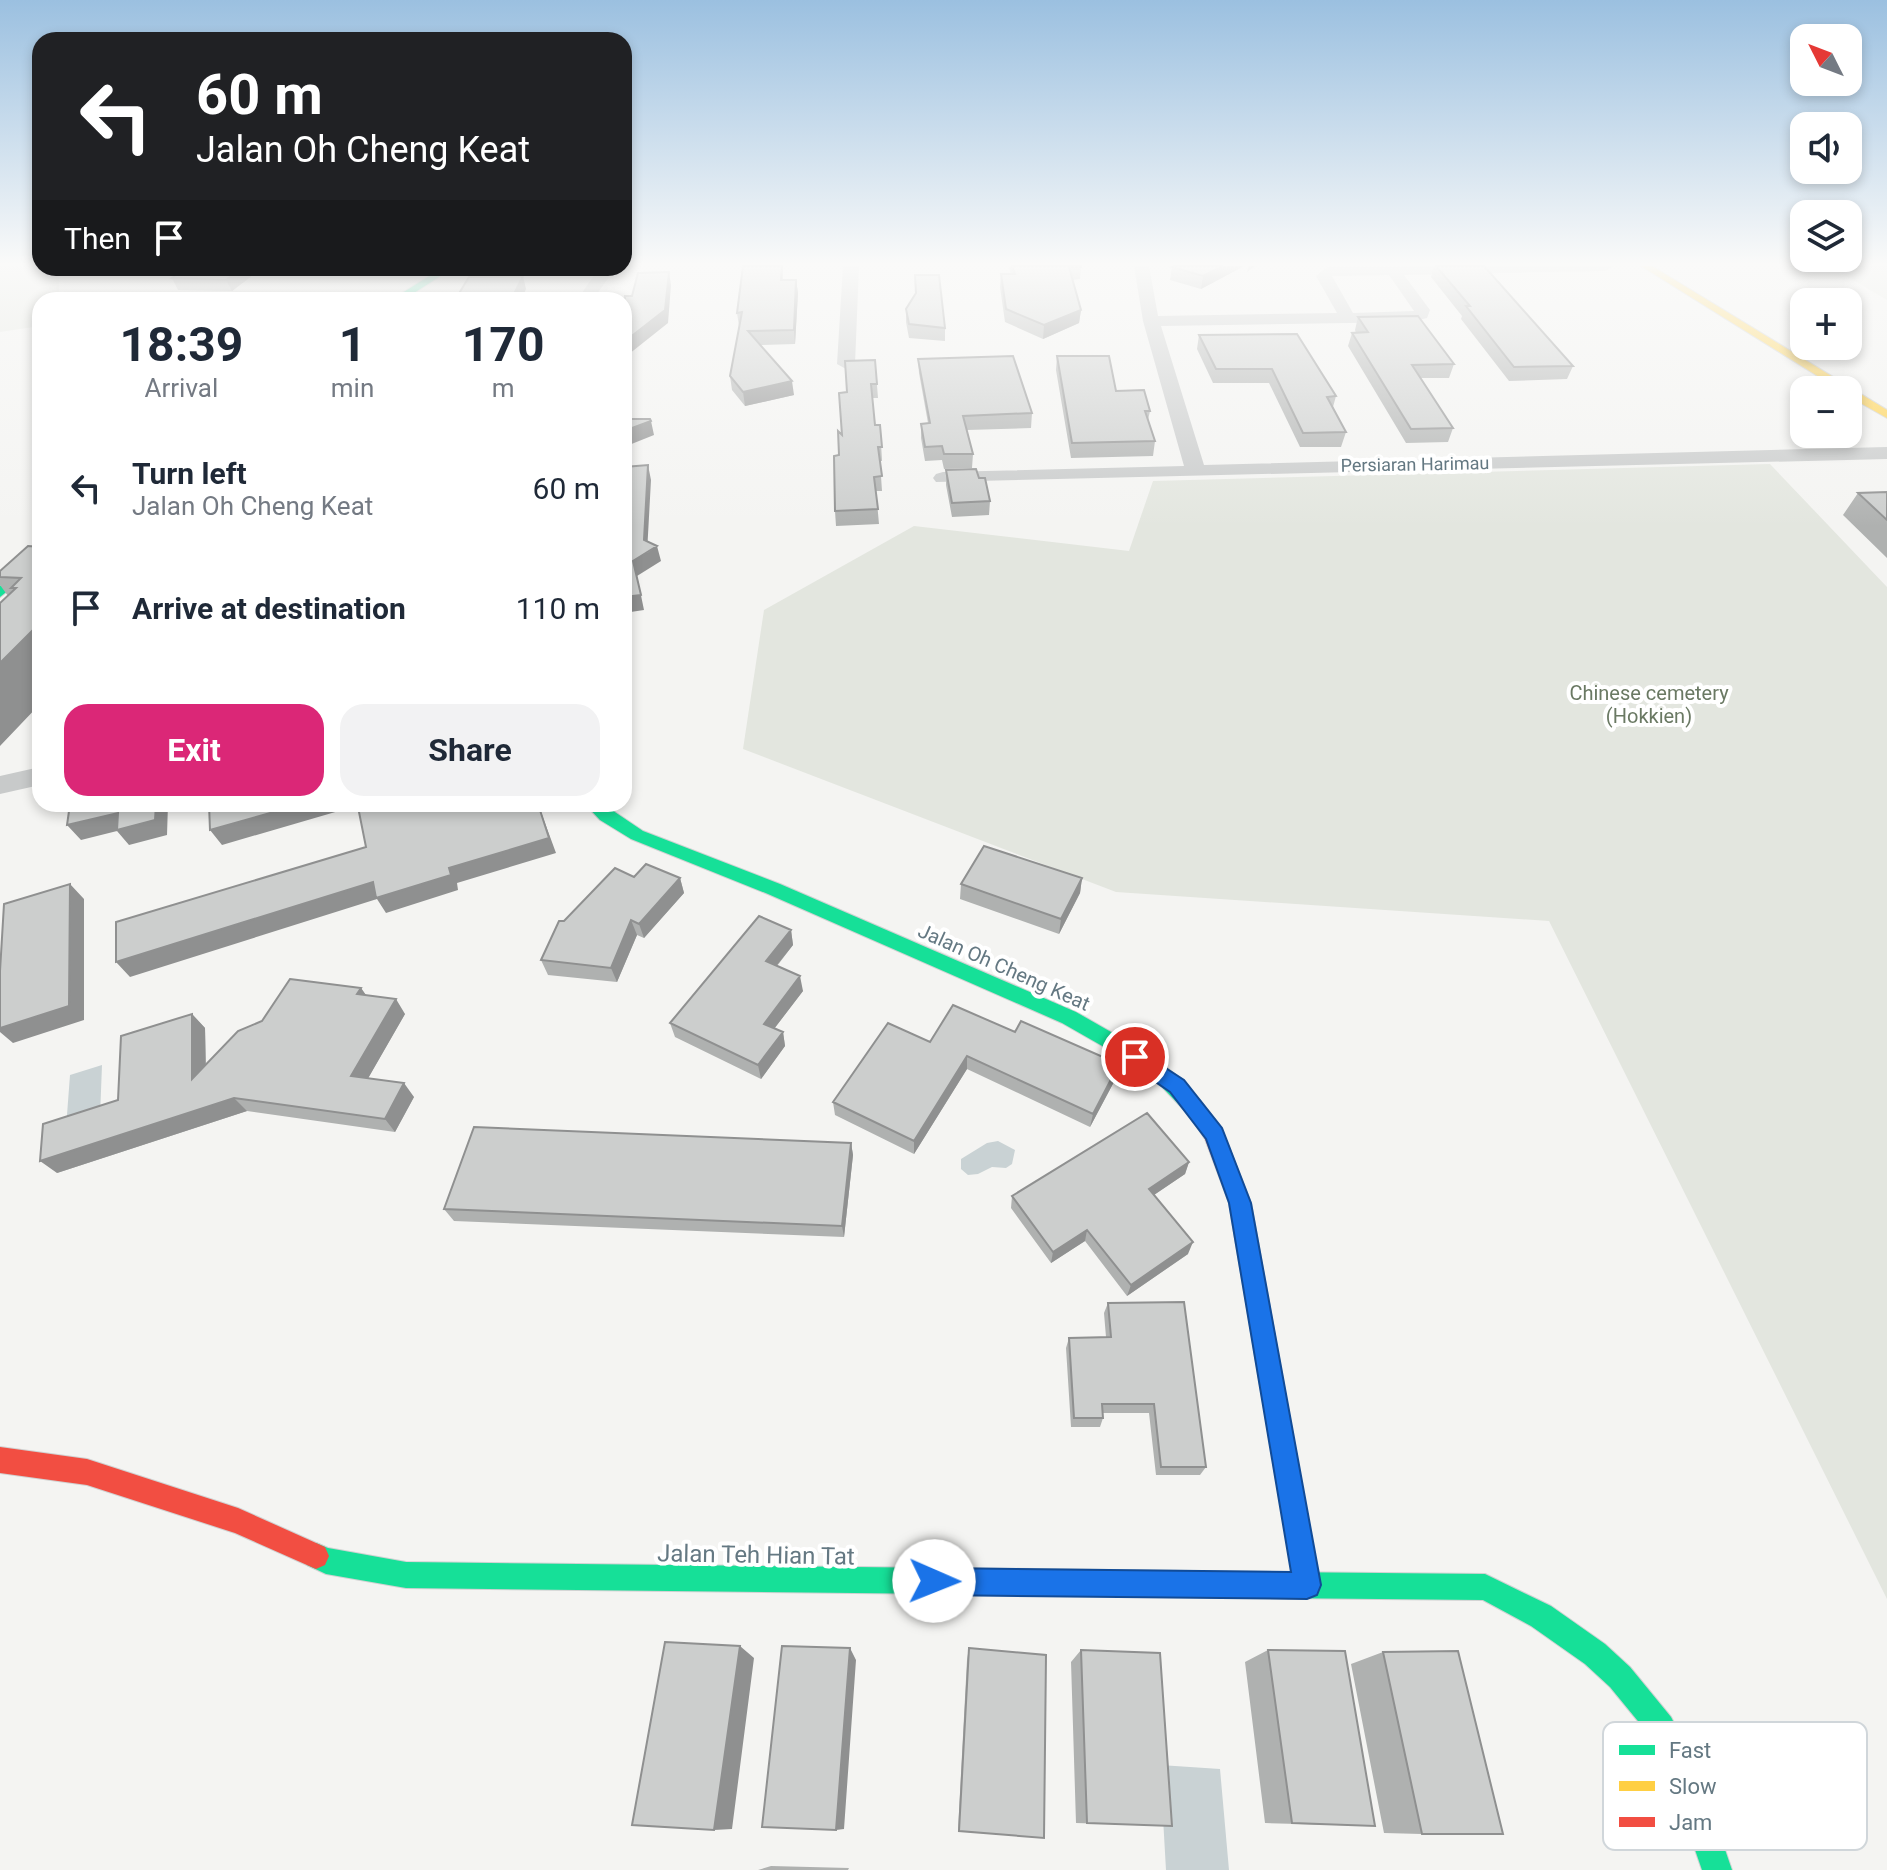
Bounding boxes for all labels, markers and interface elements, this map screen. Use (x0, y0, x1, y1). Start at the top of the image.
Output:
north arrow (1790, 24, 1862, 96)
map controls (1790, 24, 1862, 448)
text: 60 m (196, 62, 323, 128)
icon: left (64, 64, 168, 168)
button: sound (1790, 112, 1862, 184)
text: Jalan Oh Cheng Keat (196, 129, 530, 171)
button: layers (1790, 200, 1862, 272)
icon: arrive (147, 216, 191, 260)
text: Then (64, 221, 131, 256)
button: + (1790, 288, 1862, 360)
text: 18:39 (120, 316, 243, 373)
text: 1 (339, 316, 366, 373)
text: 170 (462, 316, 544, 373)
text: Arrival (145, 373, 218, 403)
text: min (331, 373, 374, 403)
text: m (492, 373, 515, 403)
button: − (1790, 376, 1862, 448)
street label: Persiaran Harimau (1340, 452, 1490, 476)
text: Turn left (132, 456, 247, 491)
icon: left (64, 466, 108, 510)
text: 60 m (533, 471, 600, 506)
text: Jalan Oh Cheng Keat (132, 491, 373, 521)
icon: arrive (64, 586, 108, 630)
text: Arrive at destination (132, 591, 406, 626)
text: 110 m (516, 591, 600, 626)
park label: Chinese cemetery (Hokkien) (1569, 681, 1729, 728)
button: Exit (64, 704, 324, 796)
button: Share (340, 704, 600, 796)
street label: Jalan Oh Cheng Keat (914, 918, 1094, 1016)
pin (1101, 1023, 1169, 1091)
icon: arrive (1113, 1035, 1157, 1079)
street label: Jalan Teh Hian Tat (657, 1539, 855, 1571)
position arrow (892, 1539, 976, 1623)
legend (1603, 1722, 1867, 1850)
text: Fast (1669, 1738, 1711, 1763)
text: Slow (1669, 1774, 1717, 1799)
text: Jam (1669, 1810, 1712, 1835)

